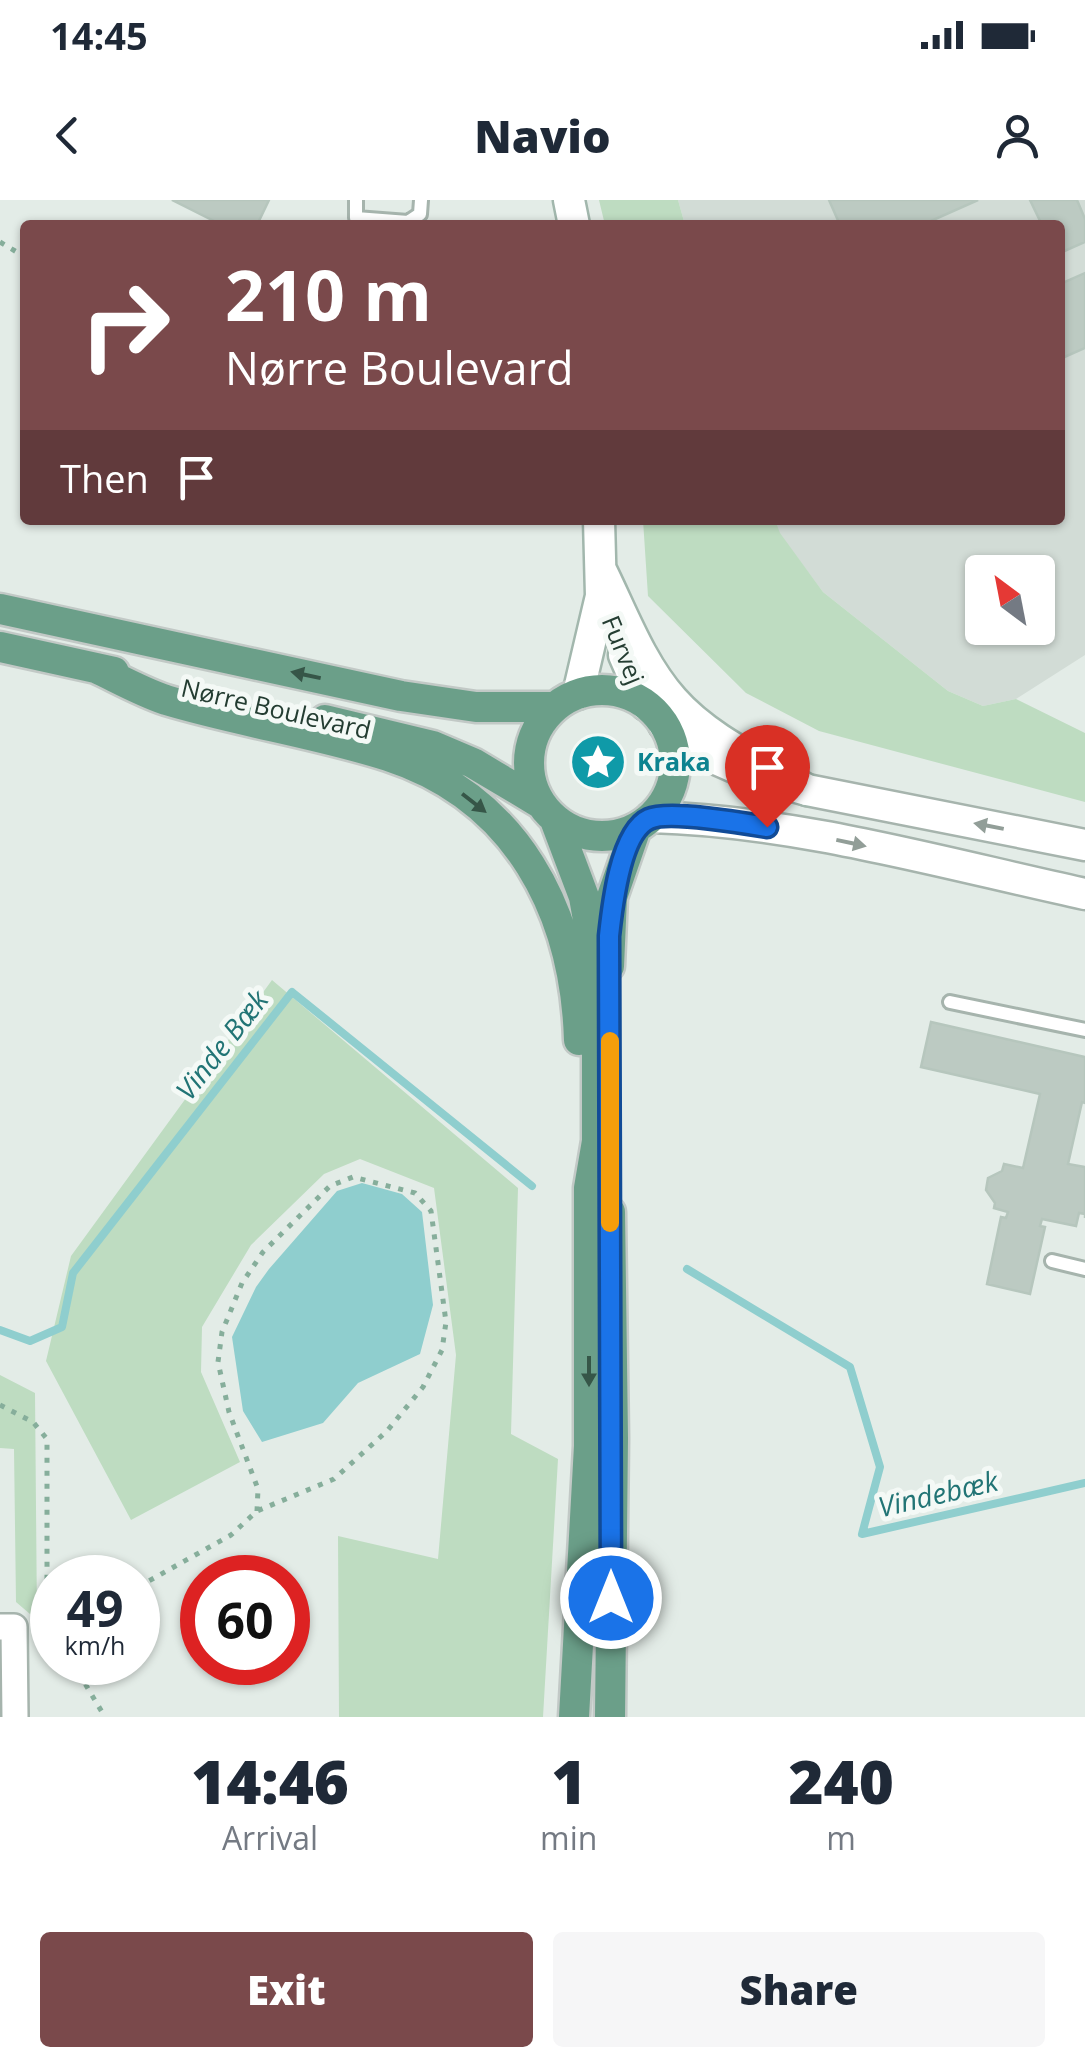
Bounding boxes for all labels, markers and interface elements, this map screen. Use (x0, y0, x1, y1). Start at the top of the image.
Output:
text: 14:45 (50, 9, 148, 61)
text: Navio (474, 105, 611, 166)
icon: back (40, 108, 95, 163)
icon: person (990, 108, 1045, 163)
text: 210 m (225, 246, 432, 342)
icon: right (60, 260, 190, 390)
text: Nørre Boulevard (225, 337, 573, 398)
icon: arrive (169, 450, 224, 505)
text: Then (60, 452, 149, 504)
north arrow (965, 555, 1055, 645)
map controls (965, 555, 1055, 645)
street label: Furvej (595, 610, 653, 689)
one-way arrow (290, 667, 321, 682)
street label: Nørre Boulevard (178, 670, 374, 746)
pin (725, 725, 810, 828)
place icon: Kraka (568, 732, 628, 792)
icon: arrive (740, 740, 795, 795)
place label: Kraka (637, 744, 711, 778)
one-way arrow (461, 792, 487, 813)
one-way arrow (974, 818, 1005, 834)
one-way arrow (836, 836, 867, 852)
water label: Vinde Bæk (166, 981, 277, 1107)
one-way arrow (581, 1356, 597, 1388)
water label: Vindebæk (874, 1461, 1003, 1525)
position arrow (559, 1546, 663, 1650)
speed limit sign: 60 (180, 1555, 310, 1685)
text: 49 (66, 1574, 124, 1642)
text: km/h (65, 1628, 125, 1662)
text: 14:46 (191, 1740, 349, 1822)
text: 1 (551, 1740, 586, 1822)
text: 240 (788, 1740, 894, 1822)
text: Arrival (222, 1816, 318, 1859)
text: min (540, 1816, 597, 1859)
text: m (826, 1816, 856, 1859)
button: Exit (40, 1932, 533, 2047)
button: Share (553, 1932, 1045, 2047)

